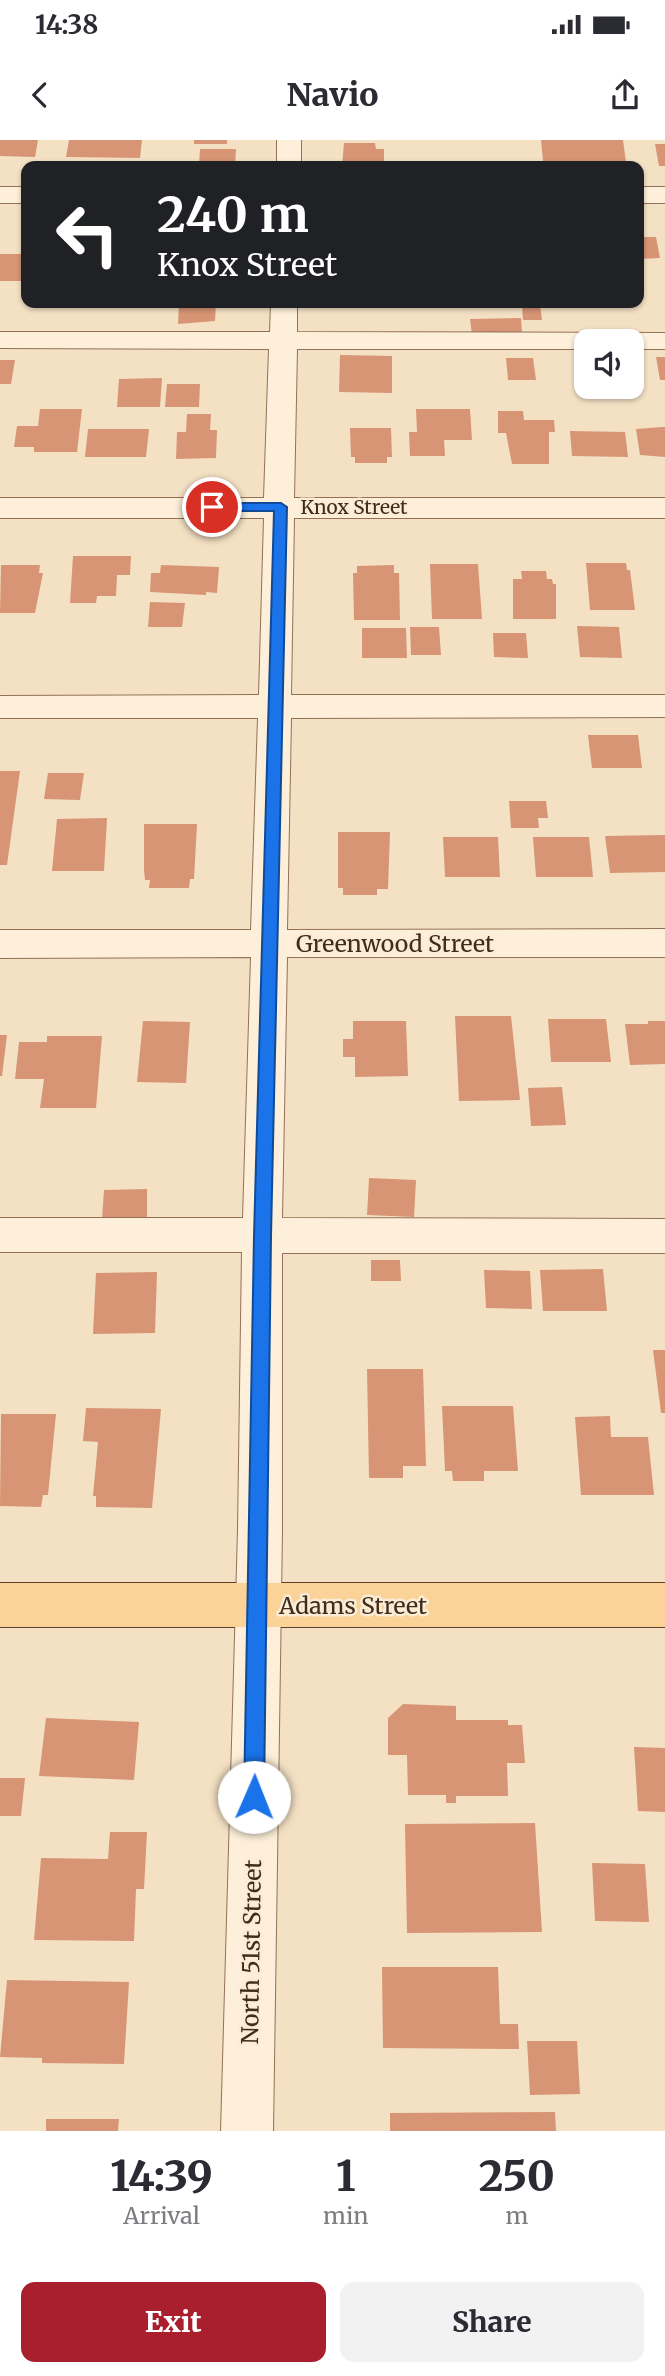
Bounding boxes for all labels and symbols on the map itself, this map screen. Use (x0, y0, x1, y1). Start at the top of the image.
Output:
pin (182, 477, 242, 537)
street label: Knox Street (300, 495, 408, 519)
street label: Greenwood Street (296, 929, 494, 958)
street label: Adams Street (278, 1591, 427, 1620)
position arrow (217, 1760, 291, 1834)
street label: North 51st Street (235, 1859, 267, 2045)

